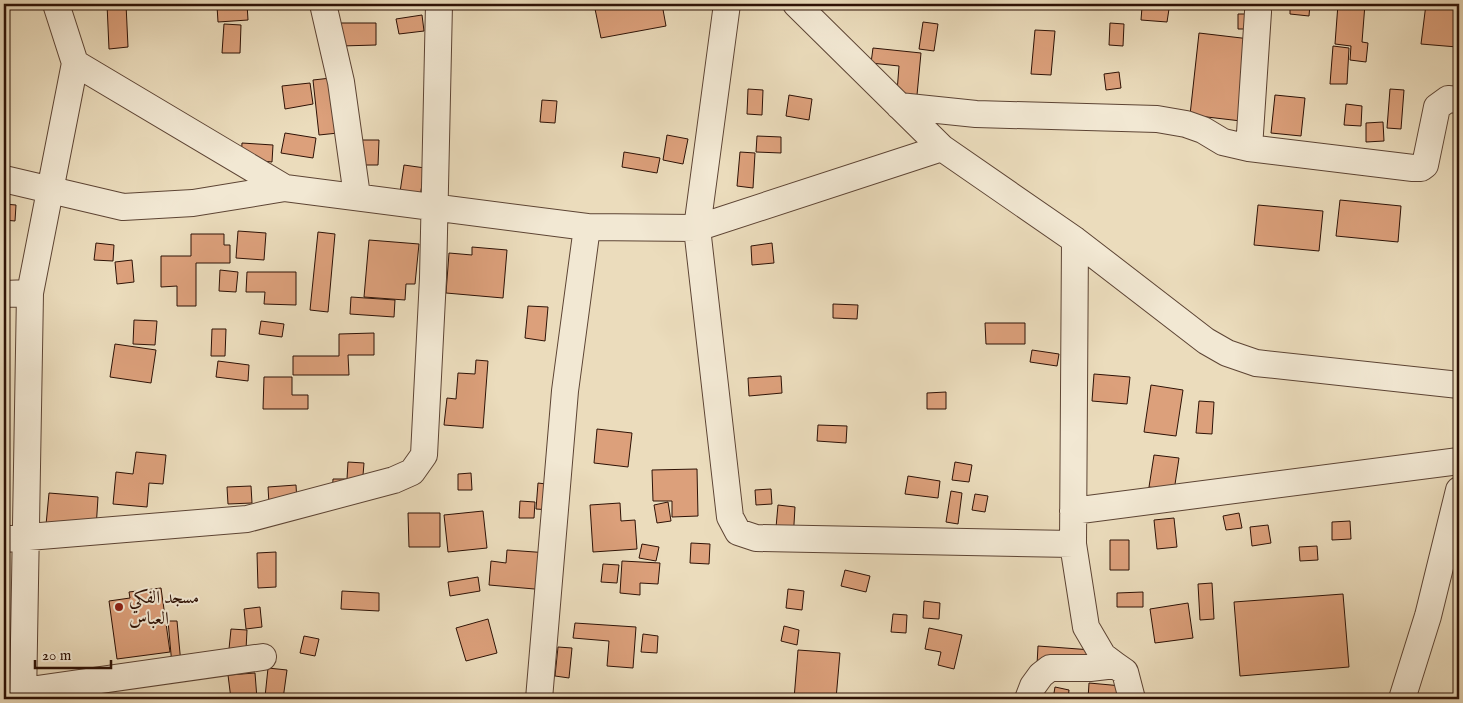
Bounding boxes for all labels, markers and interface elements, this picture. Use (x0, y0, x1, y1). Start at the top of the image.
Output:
place label: مسجد الفكي العباس (129, 587, 199, 631)
marker: مسجد الفكي العباس (113, 601, 125, 613)
scale bar (35, 638, 111, 670)
text: 20 m (42, 646, 72, 665)

